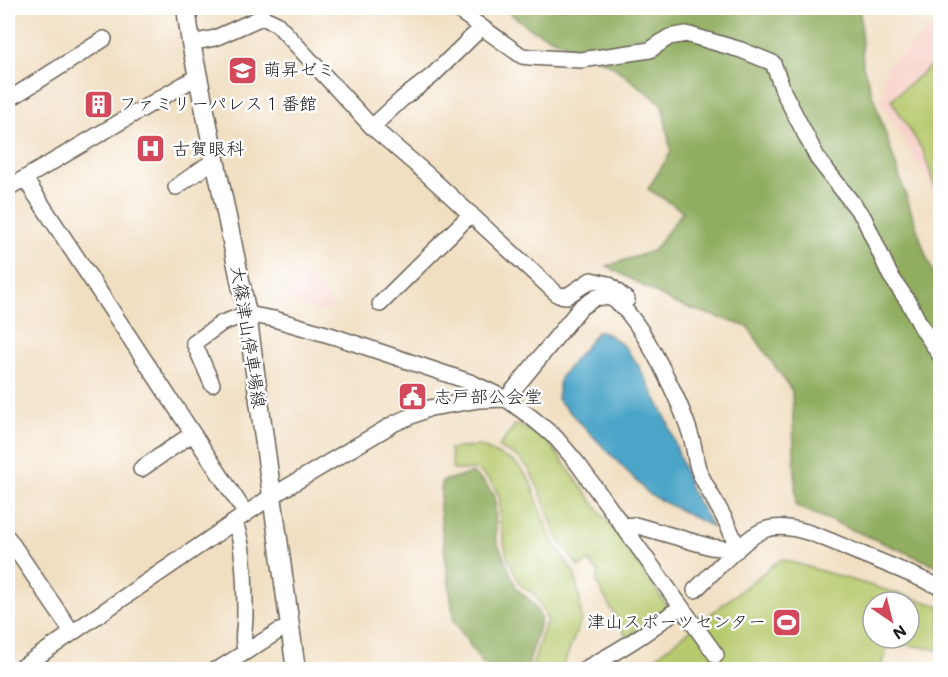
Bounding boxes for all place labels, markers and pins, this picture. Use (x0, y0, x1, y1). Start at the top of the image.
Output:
school or university icon: 萌昇ゼミ (226, 54, 258, 86)
place label: 萌昇ゼミ (263, 57, 335, 81)
building icon: ファミリーパレス１番館 (82, 88, 114, 120)
place label: ファミリーパレス１番館 (119, 91, 317, 115)
hospital icon: 古賀眼科 (135, 133, 167, 165)
place label: 古賀眼科 (172, 136, 244, 160)
public building icon: 志戸部公会堂 (397, 381, 429, 413)
place label: 志戸部公会堂 (434, 384, 542, 408)
sports icon: 津山スポーツセンター (771, 606, 803, 638)
place label: 津山スポーツセンター (587, 609, 766, 633)

